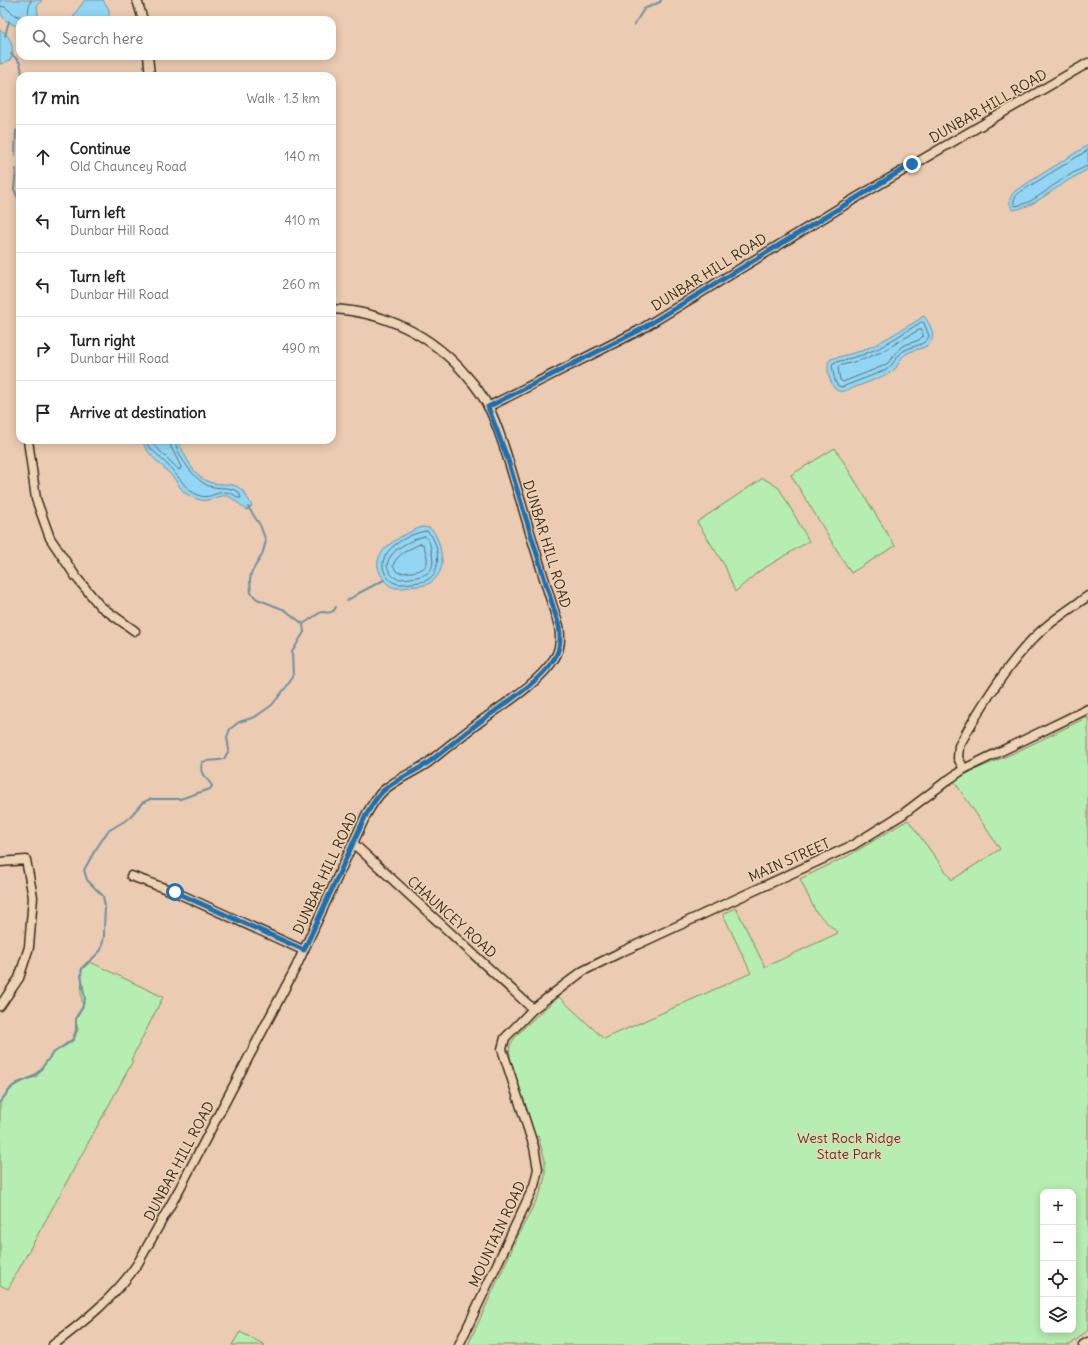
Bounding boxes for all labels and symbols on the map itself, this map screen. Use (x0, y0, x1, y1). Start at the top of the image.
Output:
street label: DUNBAR HILL ROAD (926, 65, 1050, 147)
route end (903, 155, 921, 173)
street label: DUNBAR HILL ROAD (648, 229, 770, 315)
street label: DUNBAR HILL ROAD (519, 478, 575, 610)
street label: DUNBAR HILL ROAD (289, 809, 361, 937)
street label: MAIN STREET (746, 834, 832, 886)
street label: CHAUNCEY ROAD (403, 872, 501, 962)
route start (166, 883, 184, 901)
street label: DUNBAR HILL ROAD (140, 1098, 218, 1224)
park label: West Rock Ridge State Park (797, 1129, 901, 1163)
street label: MOUNTAIN ROAD (465, 1178, 529, 1290)

